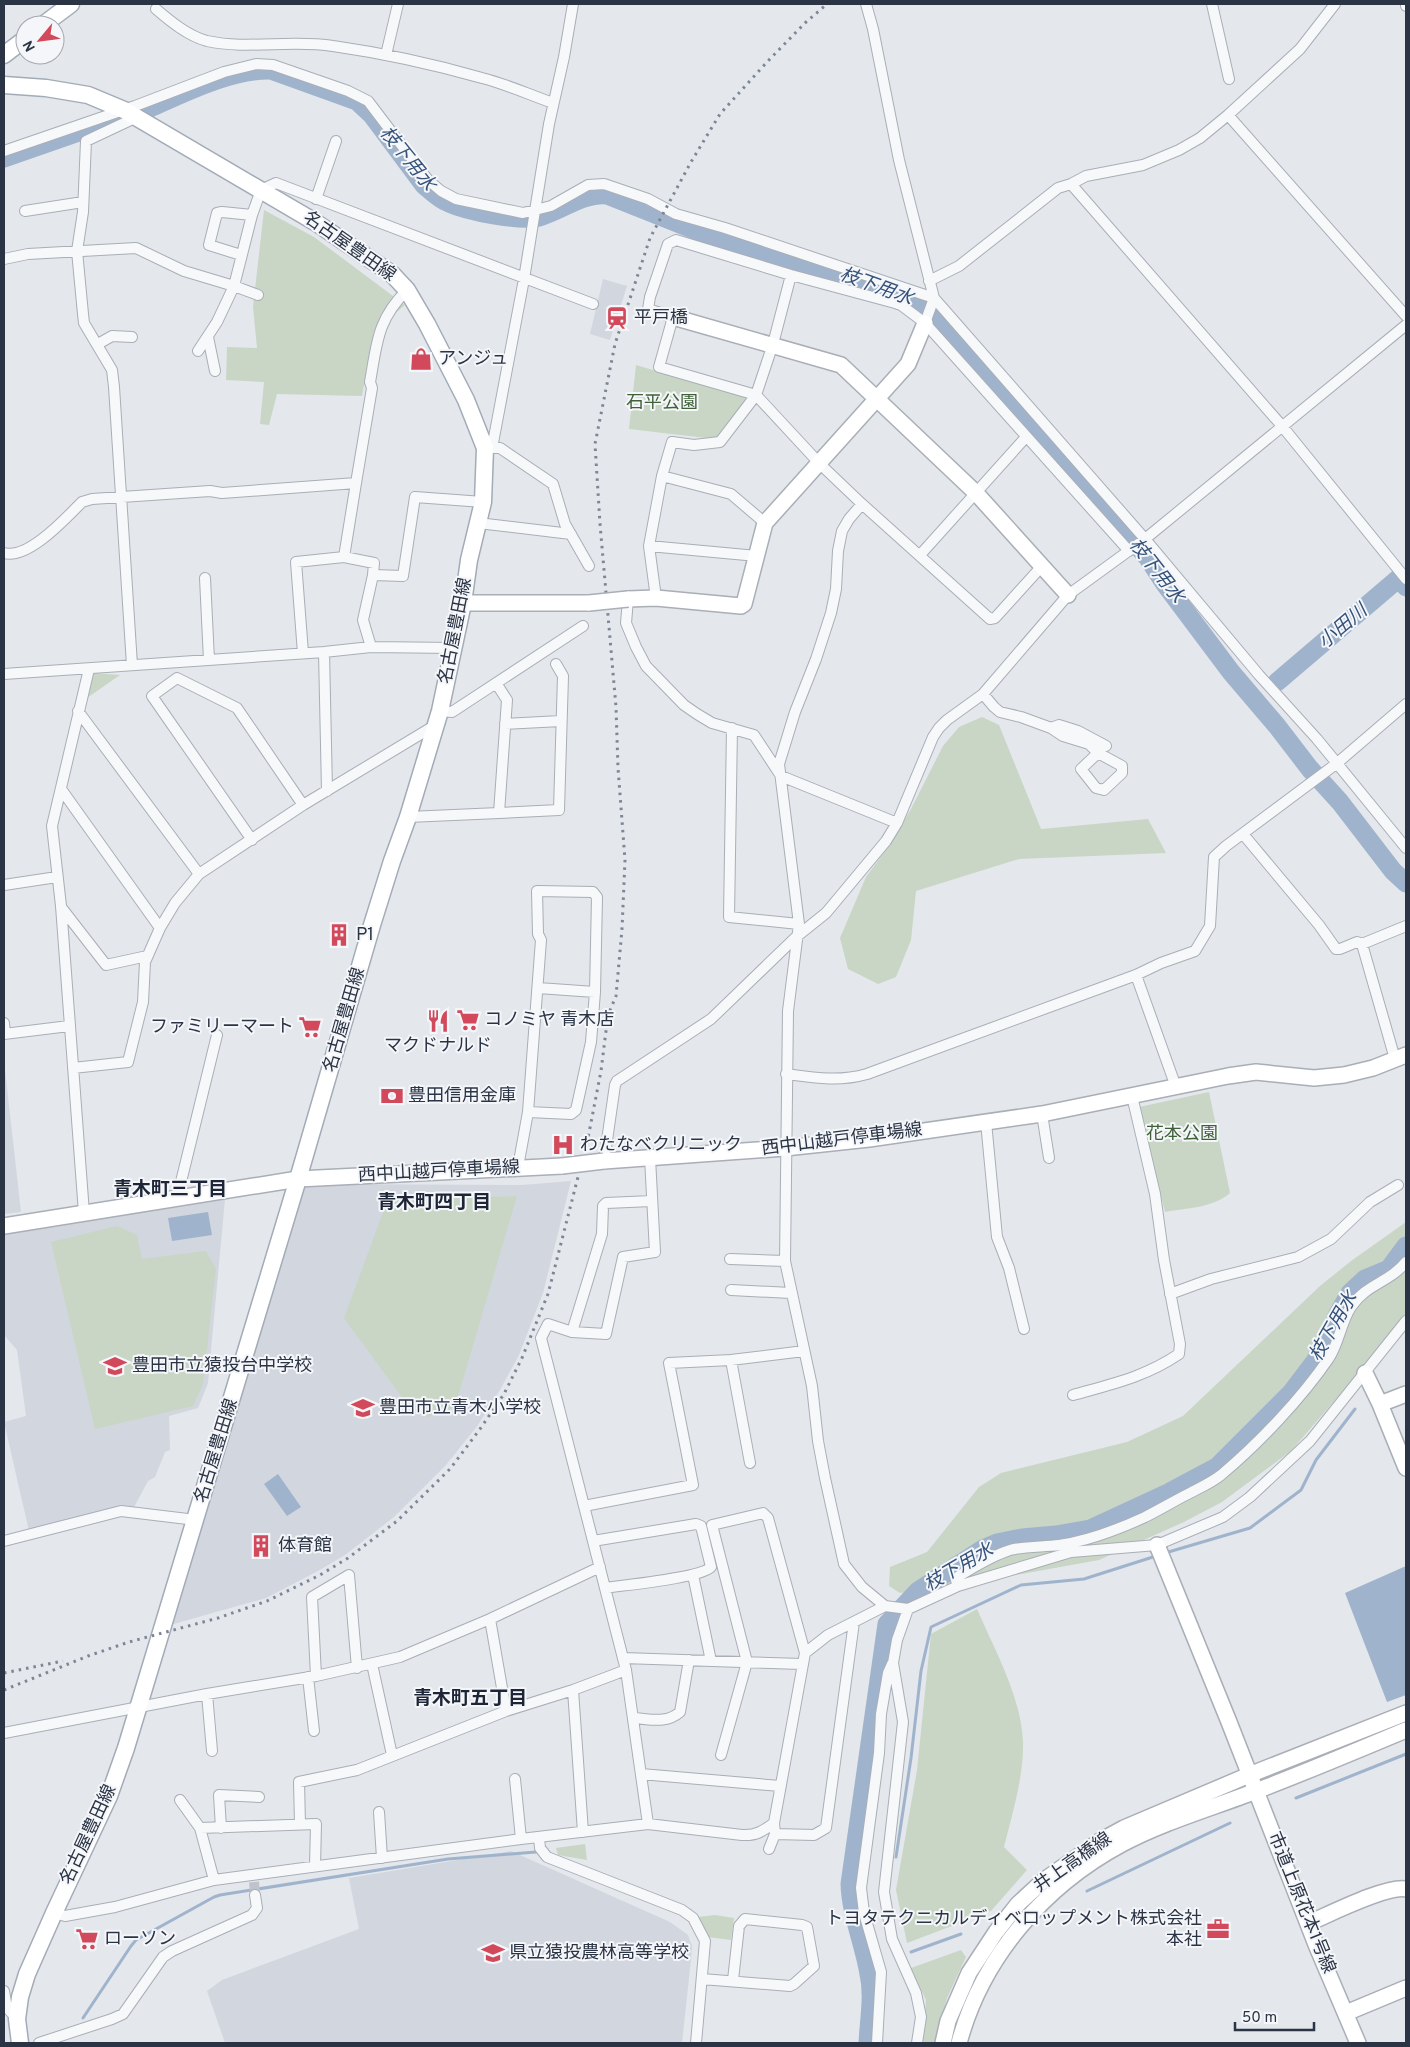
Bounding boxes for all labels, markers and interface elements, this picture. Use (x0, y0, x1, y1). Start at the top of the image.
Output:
north arrow (15, 15, 65, 65)
text: N (20, 37, 40, 54)
water label: 枝下用水 (374, 122, 441, 198)
street label: 名古屋豊田線 (298, 207, 400, 287)
water label: 枝下用水 (836, 263, 918, 312)
station icon: 平戸橋 (604, 305, 630, 331)
place label: 平戸橋 (634, 307, 688, 330)
shop icon: アンジュ (408, 346, 434, 372)
place label: アンジュ (438, 348, 508, 371)
park label: 石平公園 (626, 392, 698, 415)
water label: 枝下用水 (1123, 534, 1190, 610)
street label: 名古屋豊田線 (434, 576, 478, 686)
water label: 小田川 (1313, 598, 1374, 655)
building icon: P1 (326, 922, 352, 948)
place label: P1 (356, 924, 374, 947)
street label: 名古屋豊田線 (319, 965, 371, 1075)
supermarket icon: コノミヤ 青木店 (455, 1007, 481, 1033)
restaurant icon: マクドナルド (425, 1008, 451, 1034)
place label: コノミヤ 青木店 (484, 1009, 614, 1032)
supermarket icon: ファミリーマート (297, 1014, 323, 1040)
place label: ファミリーマート (150, 1016, 294, 1039)
place label: マクドナルド (384, 1035, 492, 1058)
bank icon: 豊田信用金庫 (379, 1083, 405, 1109)
place label: 豊田信用金庫 (408, 1085, 516, 1108)
street label: 西中山越戸停車場線 (760, 1119, 924, 1161)
park label: 花本公園 (1146, 1123, 1218, 1146)
hospital icon: わたなべクリニック (550, 1132, 576, 1158)
place label: わたなべクリニック (580, 1134, 742, 1157)
street label: 西中山越戸停車場線 (358, 1156, 520, 1188)
district label: 青木町三丁目 (113, 1178, 227, 1202)
district label: 青木町四丁目 (377, 1191, 491, 1215)
water label: 枝下用水 (1305, 1286, 1364, 1366)
school or university icon: 豊田市立猿投台中学校 (102, 1353, 128, 1379)
place label: 豊田市立猿投台中学校 (132, 1355, 312, 1378)
school or university icon: 豊田市立青木小学校 (350, 1395, 376, 1421)
street label: 名古屋豊田線 (190, 1396, 244, 1506)
place label: 豊田市立青木小学校 (379, 1397, 541, 1420)
building icon: 体育館 (248, 1533, 274, 1559)
place label: 体育館 (278, 1535, 332, 1558)
water label: 枝下用水 (920, 1538, 1000, 1597)
district label: 青木町五丁目 (413, 1687, 527, 1711)
street label: 名古屋豊田線 (56, 1781, 122, 1889)
street label: 井上高橋線 (1030, 1828, 1116, 1898)
street label: 市道上原花本1号線 (1262, 1829, 1340, 1977)
place label: トヨタテクニカルディベロップメント株式会社 本社 (825, 1908, 1202, 1952)
office icon: トヨタテクニカルディベロップメント株式会社 本社 (1205, 1916, 1231, 1942)
supermarket icon: ローソン (74, 1926, 100, 1952)
place label: ローソン (104, 1928, 176, 1951)
school or university icon: 県立猿投農林高等学校 (480, 1940, 506, 1966)
place label: 県立猿投農林高等学校 (509, 1942, 689, 1965)
scale bar (1235, 2000, 1314, 2032)
text: 50 m (1242, 2009, 1277, 2028)

